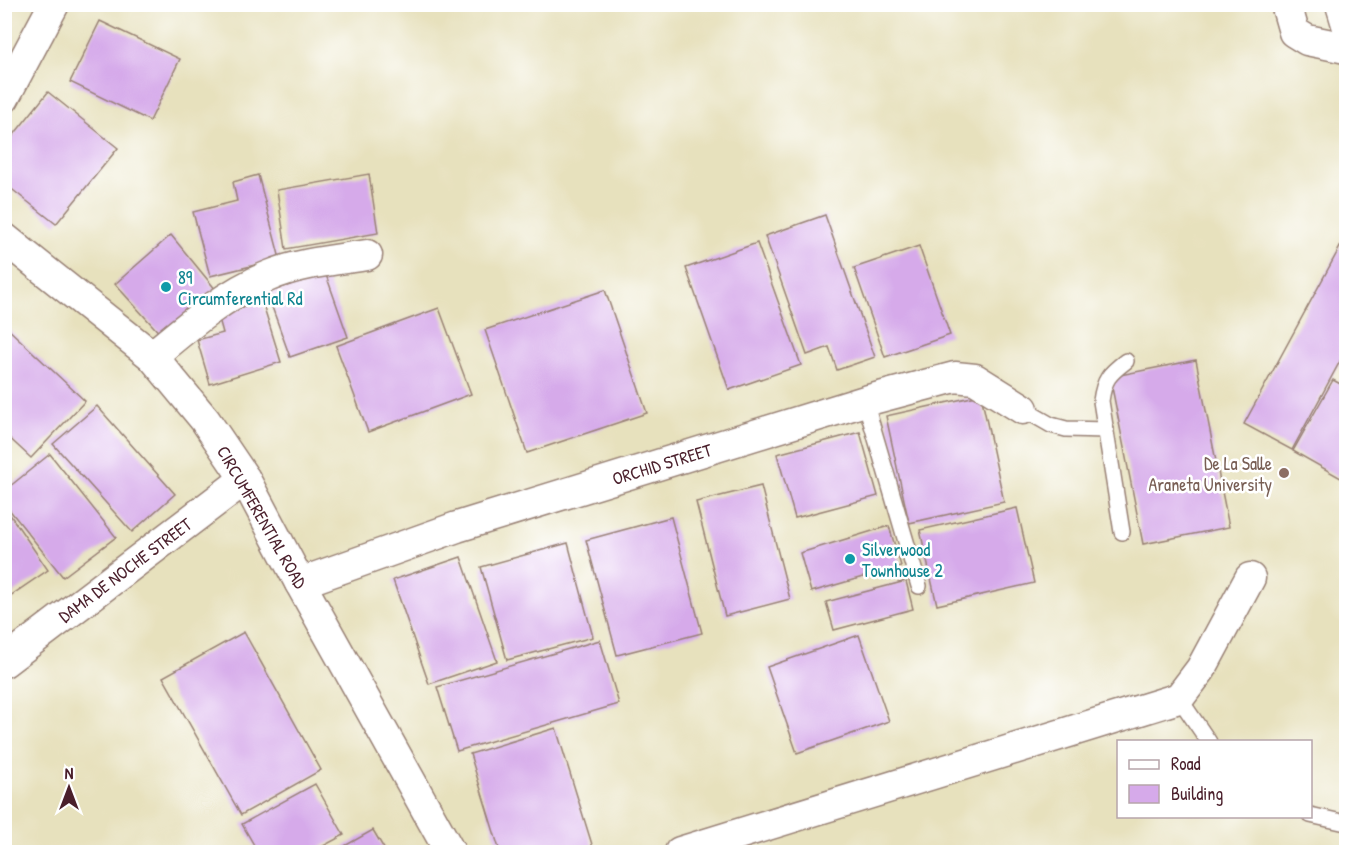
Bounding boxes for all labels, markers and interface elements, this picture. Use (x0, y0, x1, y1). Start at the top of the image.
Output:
place label: 89 Circumferential Rd (178, 265, 303, 311)
marker: 89 Circumferential Rd (159, 280, 173, 294)
street label: ORCHID STREET (609, 437, 715, 491)
street label: CIRCUMFERENTIAL ROAD (211, 441, 313, 593)
place label: De La Salle Araneta University (1148, 451, 1272, 497)
marker: De La Salle Araneta University (1277, 466, 1291, 480)
street label: DAMA DE NOCHE STREET (53, 511, 197, 628)
place label: Silverwood Townhouse 2 (862, 537, 943, 583)
marker: Silverwood Townhouse 2 (843, 552, 857, 566)
legend (1117, 740, 1312, 818)
text: Road (1171, 751, 1201, 776)
north arrow (39, 758, 99, 818)
text: N (65, 762, 74, 784)
text: Building (1171, 781, 1223, 806)

